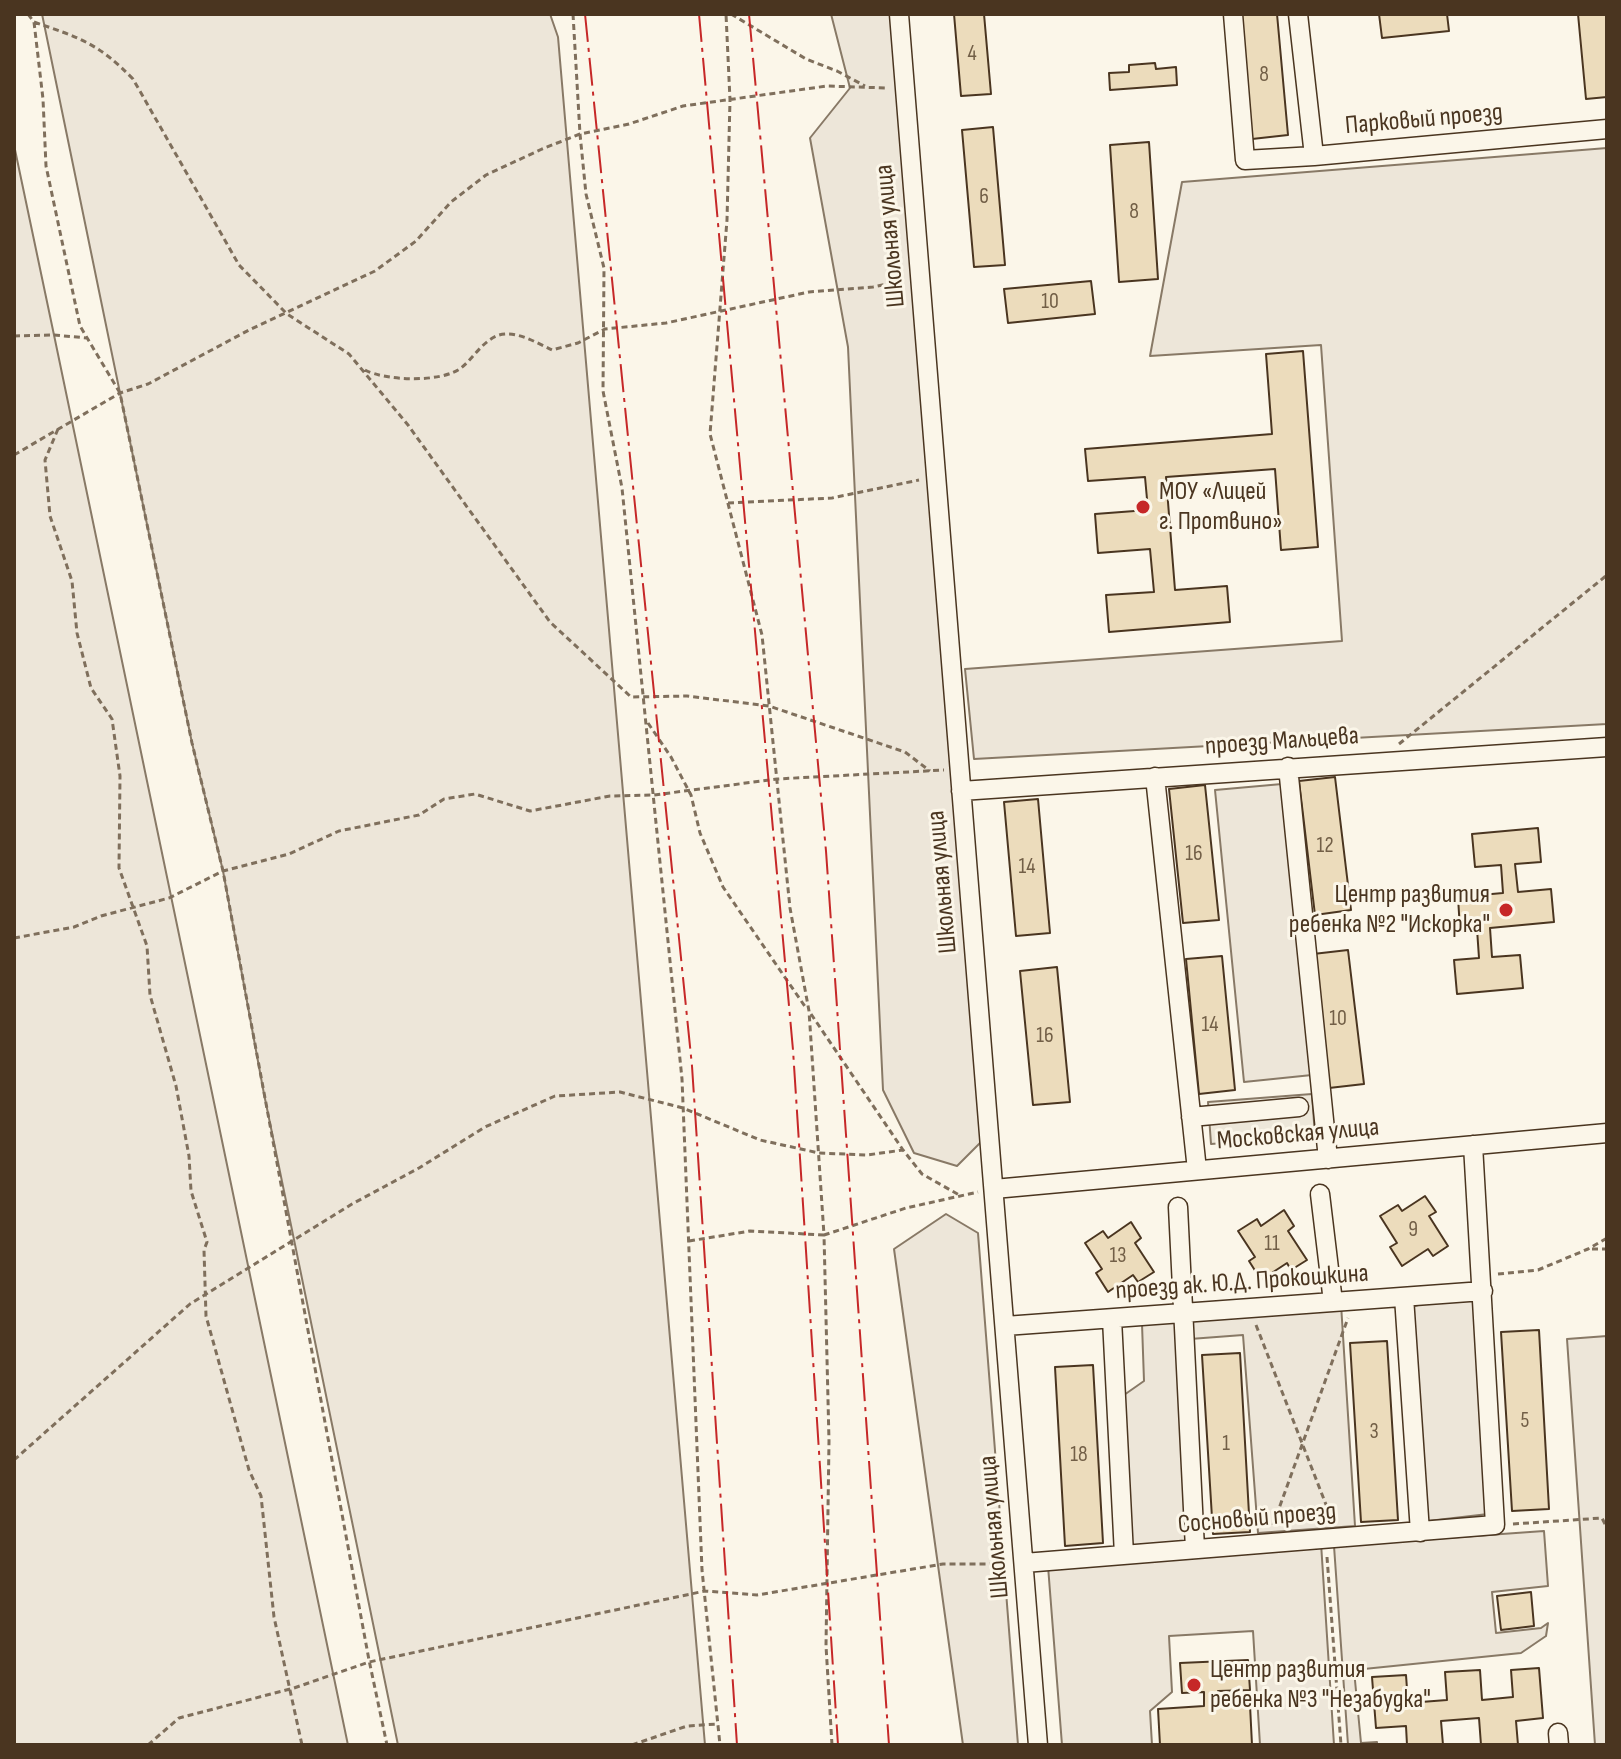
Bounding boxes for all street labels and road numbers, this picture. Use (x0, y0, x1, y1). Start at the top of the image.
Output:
street label: Парковый проезд (1344, 98, 1504, 142)
street label: Школьная улица (869, 163, 913, 309)
street label: проезд Мальцева (1204, 721, 1360, 763)
street label: Школьная улица (921, 809, 965, 955)
street label: Московская улица (1215, 1112, 1381, 1158)
street label: проезд ак. Ю.Д. Прокошкина (1114, 1259, 1370, 1307)
street label: Школьная улица (973, 1454, 1017, 1600)
street label: Сосновый проезд (1177, 1497, 1337, 1541)

